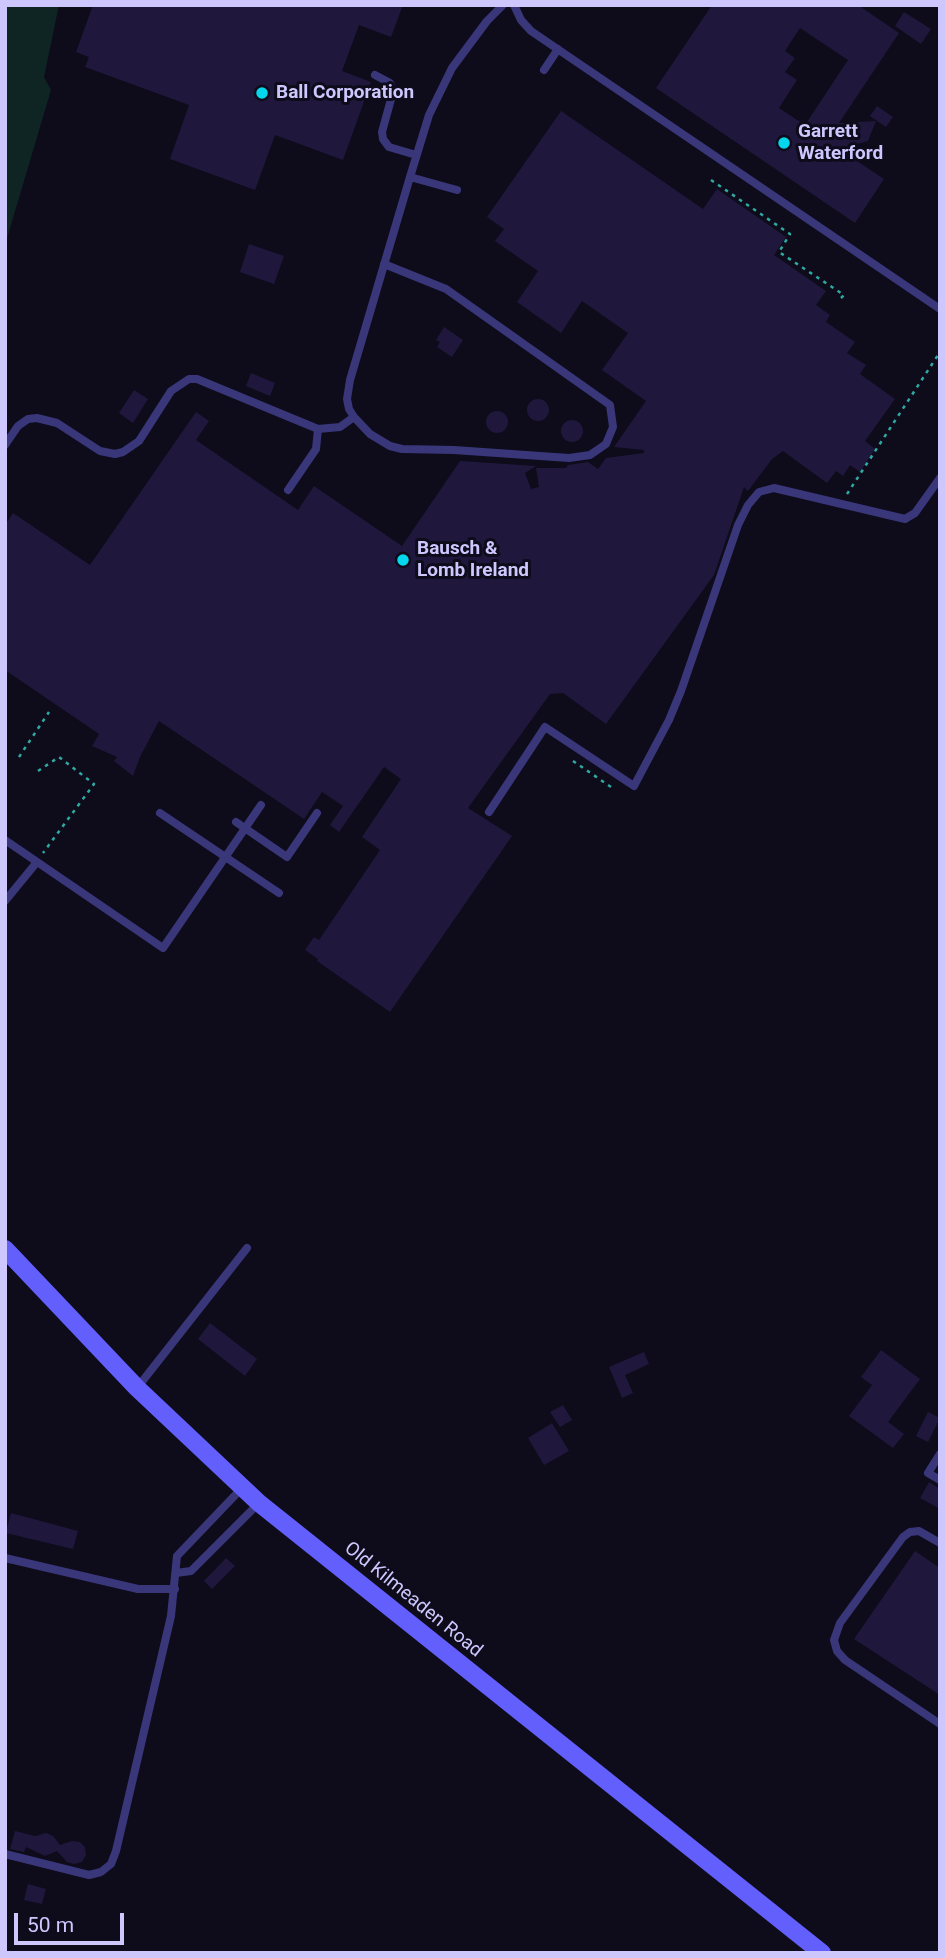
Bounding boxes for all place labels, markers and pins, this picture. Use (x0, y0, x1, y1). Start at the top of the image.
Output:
place label: Ball Corporation (276, 82, 414, 104)
marker: Ball Corporation (254, 85, 270, 101)
place label: Garrett Waterford (798, 121, 883, 165)
marker: Garrett Waterford (776, 135, 792, 151)
place label: Bausch & Lomb Ireland (417, 538, 529, 582)
marker: Bausch & Lomb Ireland (395, 552, 411, 568)

